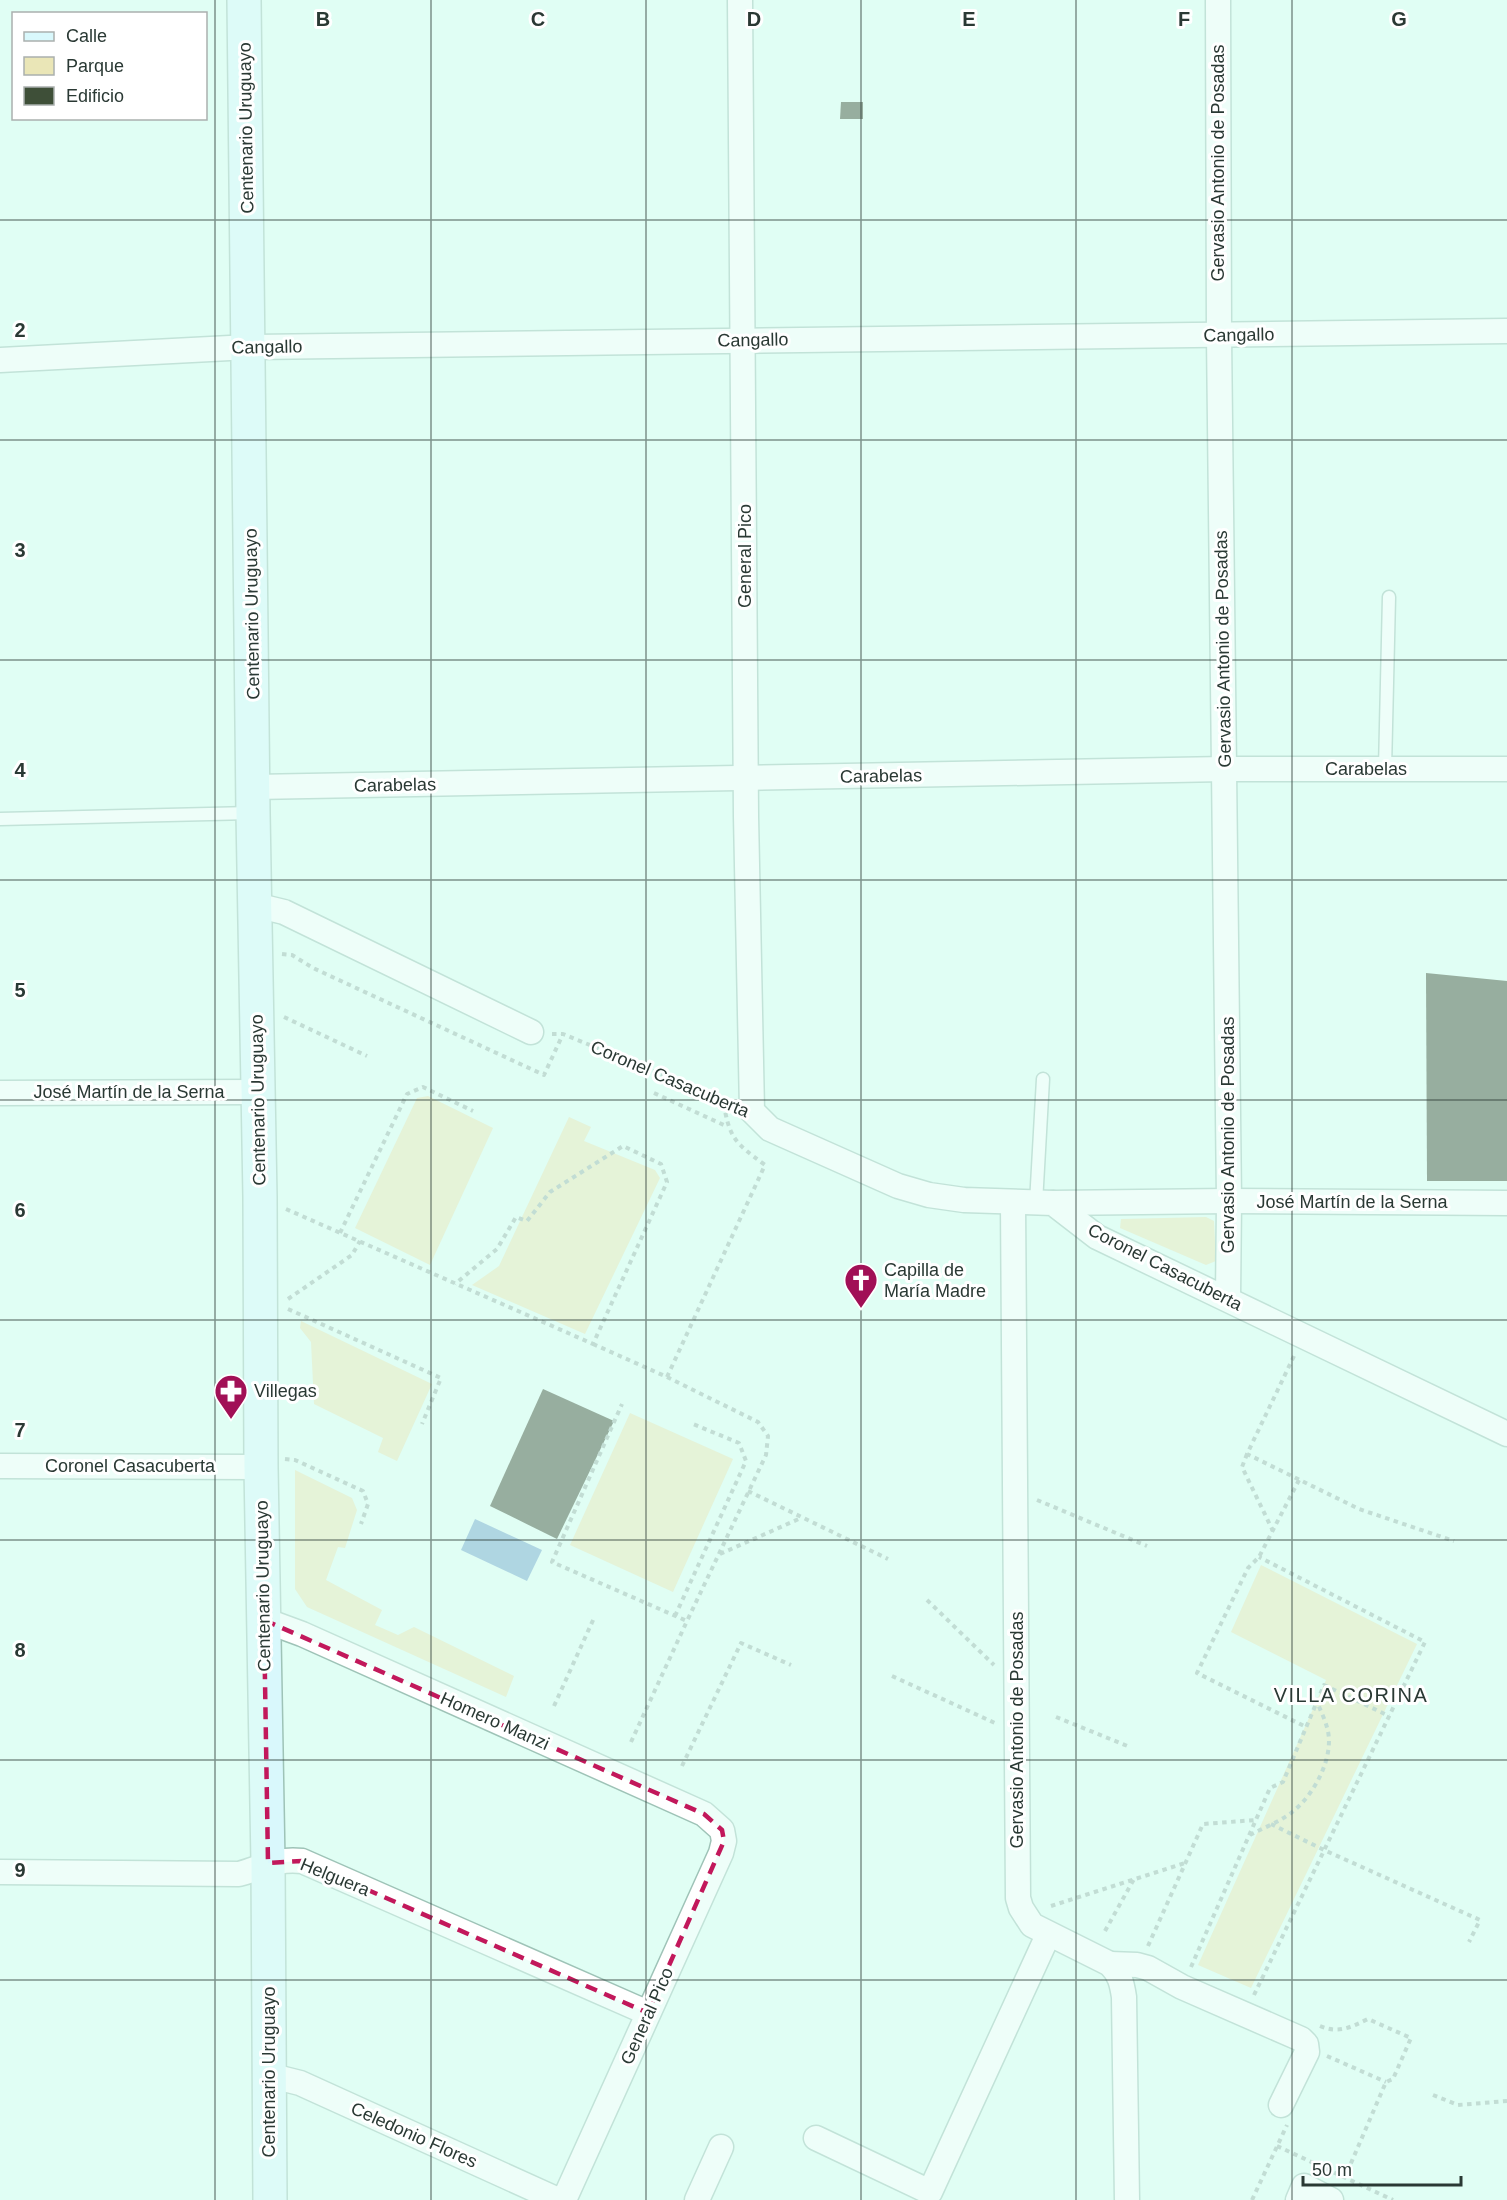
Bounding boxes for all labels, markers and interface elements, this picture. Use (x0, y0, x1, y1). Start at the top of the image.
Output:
text: B (316, 8, 330, 30)
text: C (531, 8, 545, 30)
text: D (747, 8, 761, 30)
text: E (962, 8, 976, 30)
text: F (1178, 8, 1190, 30)
text: G (1391, 8, 1407, 30)
legend (12, 12, 207, 120)
text: Calle (66, 26, 107, 46)
street label: Centenario Uruguayo (235, 42, 257, 214)
street label: Gervasio Antonio de Posadas (1208, 44, 1228, 282)
text: Parque (66, 56, 124, 76)
text: Edificio (66, 86, 124, 106)
text: 2 (14, 319, 26, 341)
street label: Cangallo (1203, 324, 1275, 346)
street label: Cangallo (717, 329, 789, 351)
street label: Cangallo (231, 336, 303, 358)
street label: General Pico (735, 504, 755, 608)
street label: Centenario Uruguayo (241, 528, 263, 700)
street label: Gervasio Antonio de Posadas (1211, 530, 1235, 768)
text: 3 (14, 539, 26, 561)
text: 4 (14, 759, 26, 781)
street label: Carabelas (1325, 759, 1407, 779)
street label: Carabelas (840, 765, 922, 787)
street label: Carabelas (354, 774, 436, 796)
text: 5 (14, 979, 26, 1001)
street label: Centenario Uruguayo (247, 1014, 269, 1186)
street label: Gervasio Antonio de Posadas (1218, 1016, 1238, 1254)
street label: Coronel Casacuberta (588, 1037, 753, 1122)
street label: José Martín de la Serna (33, 1082, 226, 1102)
street label: José Martín de la Serna (1256, 1192, 1449, 1212)
text: 6 (14, 1199, 26, 1221)
street label: Coronel Casacuberta (1085, 1219, 1246, 1315)
place label: Capilla de María Madre (884, 1260, 986, 1301)
church icon: Capilla de María Madre (843, 1262, 879, 1309)
pharmacy icon: Villegas (213, 1373, 249, 1420)
place label: Villegas (254, 1381, 317, 1401)
text: 7 (14, 1419, 26, 1441)
street label: Coronel Casacuberta (45, 1456, 216, 1476)
street label: Centenario Uruguayo (252, 1500, 274, 1672)
street label: Gervasio Antonio de Posadas (1007, 1611, 1027, 1849)
text: 8 (14, 1639, 26, 1661)
district label: VILLA CORINA (1274, 1684, 1428, 1706)
street label: Homero Manzi (437, 1688, 553, 1754)
street label: Helguera (297, 1854, 374, 1900)
text: 9 (14, 1859, 26, 1881)
street label: General Pico (617, 1964, 677, 2068)
street label: Centenario Uruguayo (259, 1986, 279, 2158)
street label: Celedonio Flores (348, 2098, 480, 2172)
scale bar (1303, 2149, 1460, 2187)
text: 50 m (1312, 2160, 1352, 2180)

